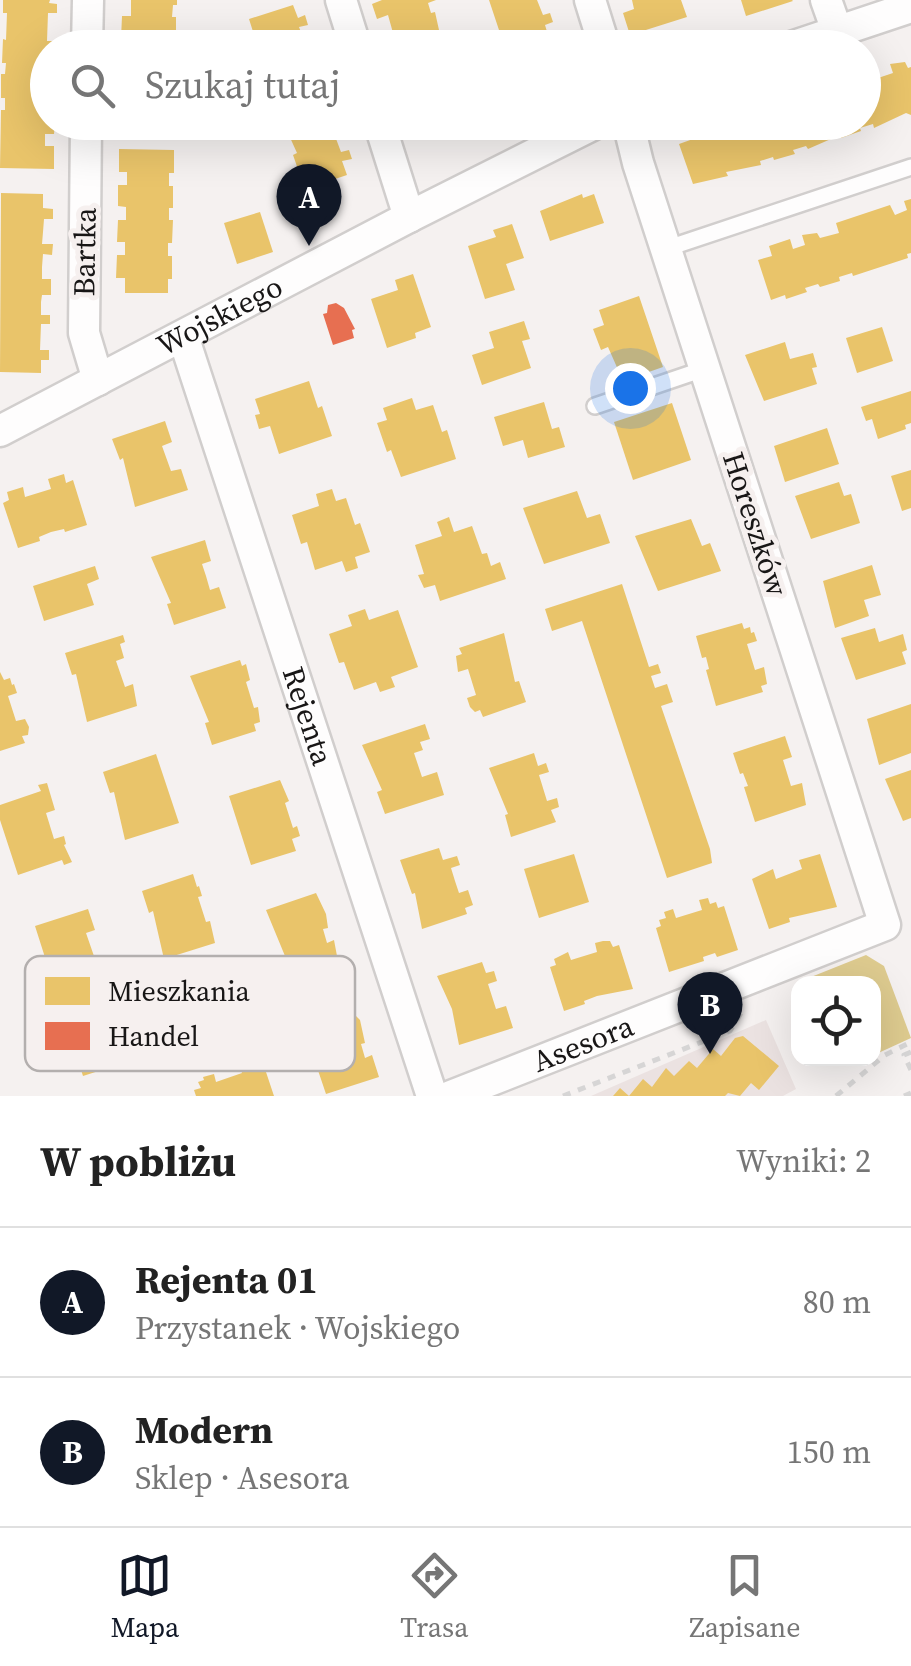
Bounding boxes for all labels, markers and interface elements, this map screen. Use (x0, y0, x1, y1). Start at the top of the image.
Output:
search box (30, 30, 881, 140)
icon: search (65, 58, 120, 113)
text: Szukaj tutaj (145, 59, 340, 111)
pin: A (276, 164, 342, 246)
street label: Bartka (63, 207, 106, 297)
street label: Wojskiego (149, 266, 290, 365)
your location (605, 363, 656, 414)
street label: Horeszków (713, 447, 798, 601)
street label: Rejenta (273, 661, 343, 771)
legend (25, 956, 355, 1071)
text: Mieszkania (108, 972, 251, 1010)
pin: B (678, 972, 742, 1054)
map controls (791, 976, 881, 1066)
button: locate (791, 976, 881, 1066)
street label: Asesora (526, 1005, 640, 1082)
text: Handel (108, 1017, 199, 1055)
text: W pobliżu (40, 1132, 236, 1190)
text: Wyniki: 2 (736, 1139, 871, 1183)
text: Rejenta 01 (135, 1254, 318, 1306)
text: A (62, 1280, 83, 1324)
text: 80 m (803, 1280, 871, 1324)
text: Przystanek · Wojskiego (135, 1306, 460, 1350)
text: Modern (135, 1404, 273, 1456)
text: B (62, 1430, 83, 1474)
text: 150 m (787, 1430, 871, 1474)
text: Sklep · Asesora (135, 1456, 350, 1500)
tab: Mapa (110, 1548, 179, 1646)
tab: Trasa (400, 1548, 468, 1646)
tab: Zapisane (689, 1548, 801, 1646)

